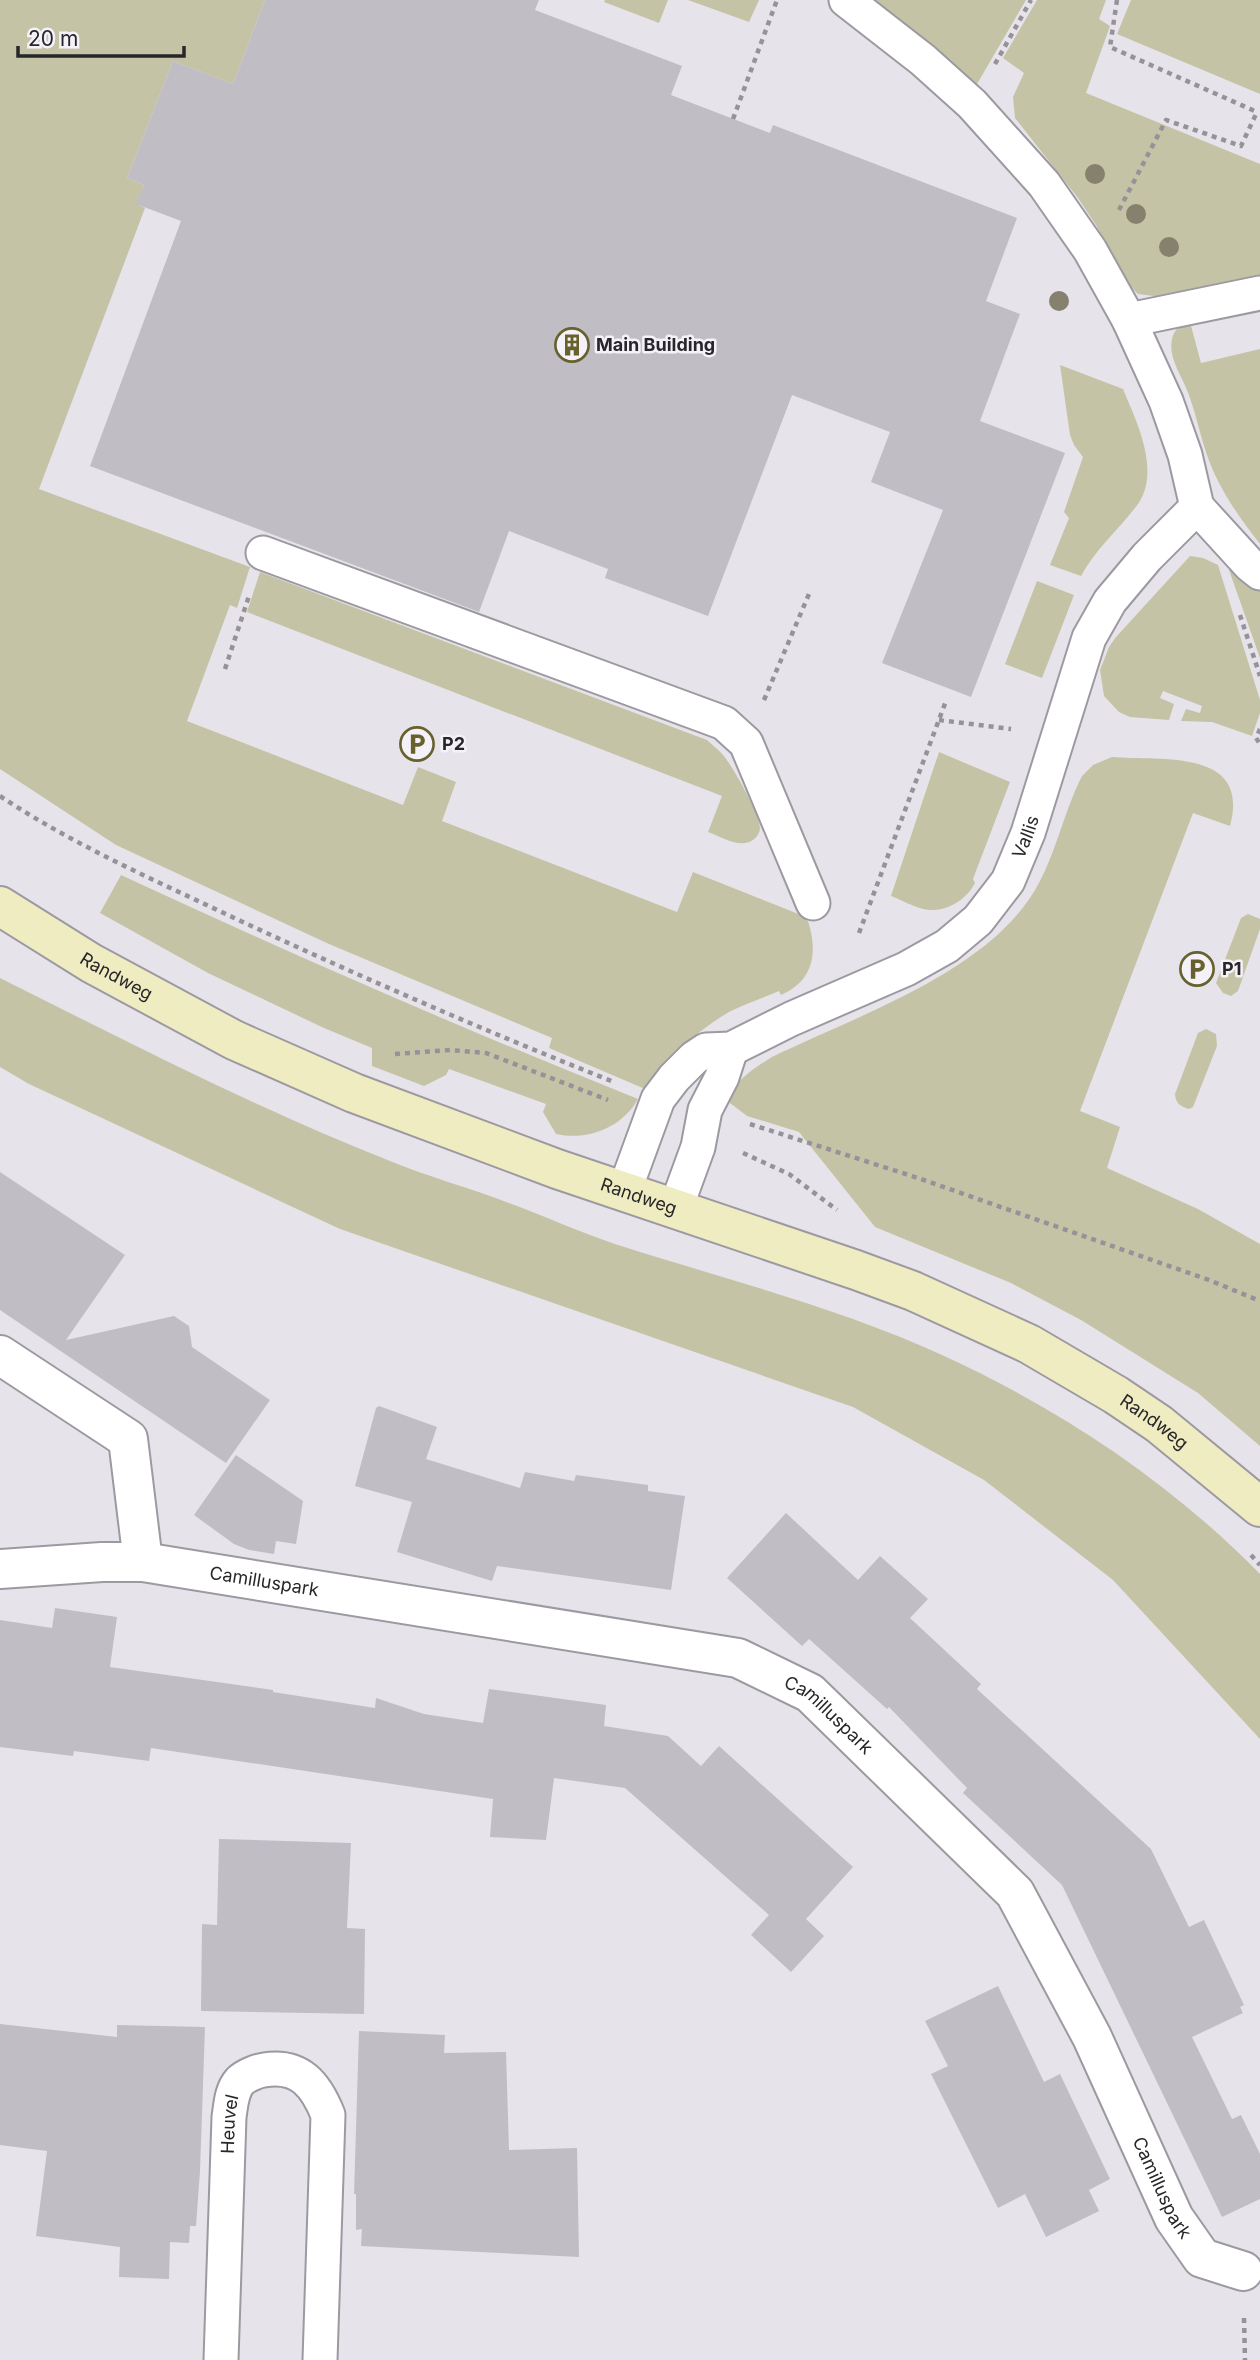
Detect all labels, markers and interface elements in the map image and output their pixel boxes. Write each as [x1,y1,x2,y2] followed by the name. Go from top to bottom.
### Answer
[18,14,184,58] scale bar
[28,26,78,51] text: 20 m
[553,326,591,364] building icon: Main Building
[596,334,715,355] place label: Main Building
[398,725,436,763] parking icon: P2
[442,733,465,754] place label: P2
[1008,813,1043,861] street label: Vallis
[76,948,156,1004] street label: Randweg
[1178,950,1216,988] parking icon: P1
[1222,958,1241,979] place label: P1
[598,1174,680,1219] street label: Randweg
[1116,1390,1192,1453] street label: Randweg
[208,1562,321,1600] street label: Camilluspark
[781,1671,877,1758] street label: Camilluspark
[217,2092,242,2154] street label: Heuvel
[1129,2134,1196,2243] street label: Camilluspark

